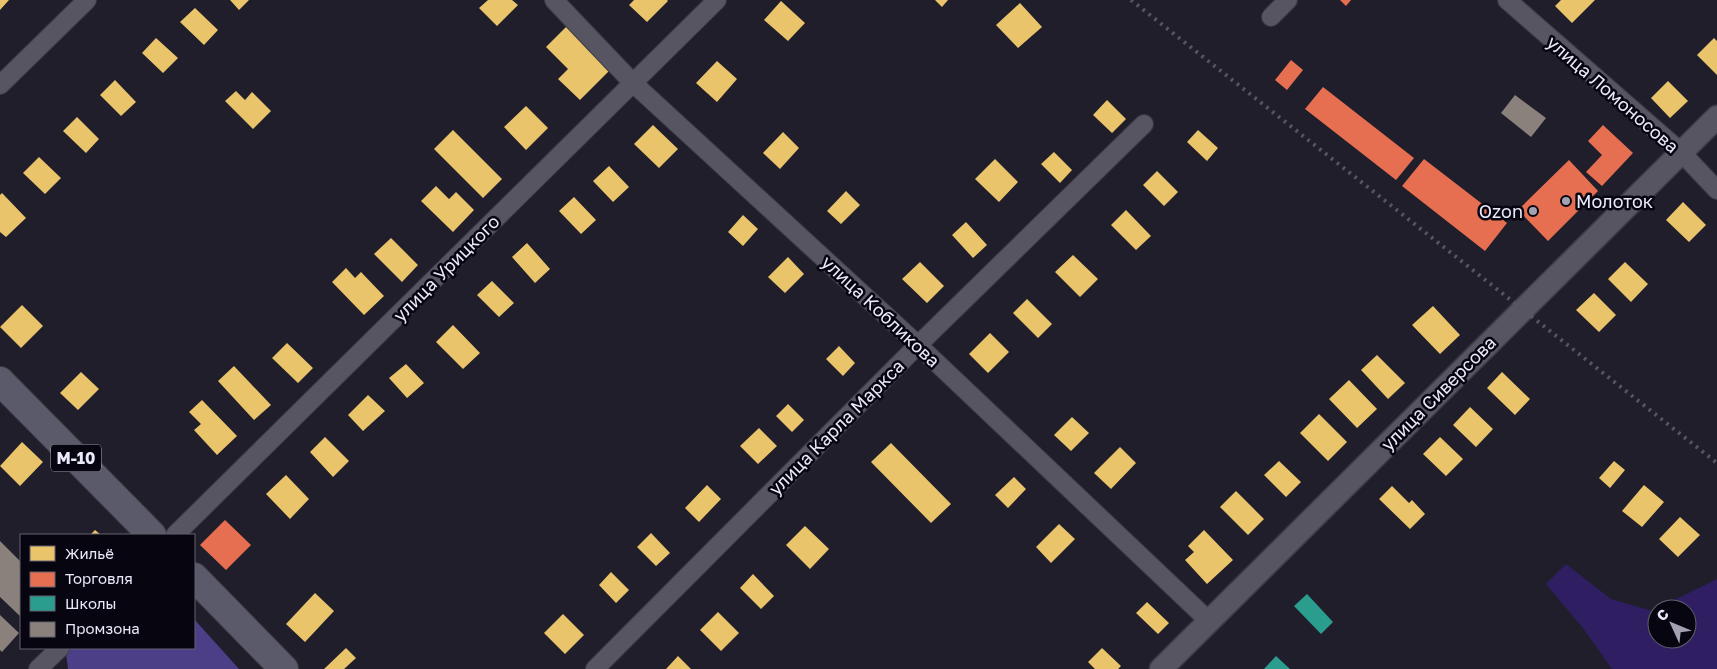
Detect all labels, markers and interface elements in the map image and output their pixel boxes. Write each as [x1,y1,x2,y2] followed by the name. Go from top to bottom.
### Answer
[1543,31,1683,157] street label: улица Ломоносова
[1576,190,1653,212] place label: Молоток
[1560,195,1572,207] marker: Молоток
[1479,200,1523,222] place label: Ozon
[1527,205,1539,217] marker: Ozon
[388,210,504,326] street label: улица Урицкого
[817,251,945,371] street label: улица Кобликова
[1376,331,1500,455] street label: улица Сиверсова
[764,355,908,499] street label: улица Карла Маркса
[51,444,101,472] road number: М-10
[20,534,195,649] legend
[65,544,114,562] text: Жильё
[65,569,133,587] text: Торговля
[65,594,116,612] text: Школы
[1647,599,1697,649] north arrow
[1653,605,1672,624] text: С
[65,619,140,637] text: Промзона

